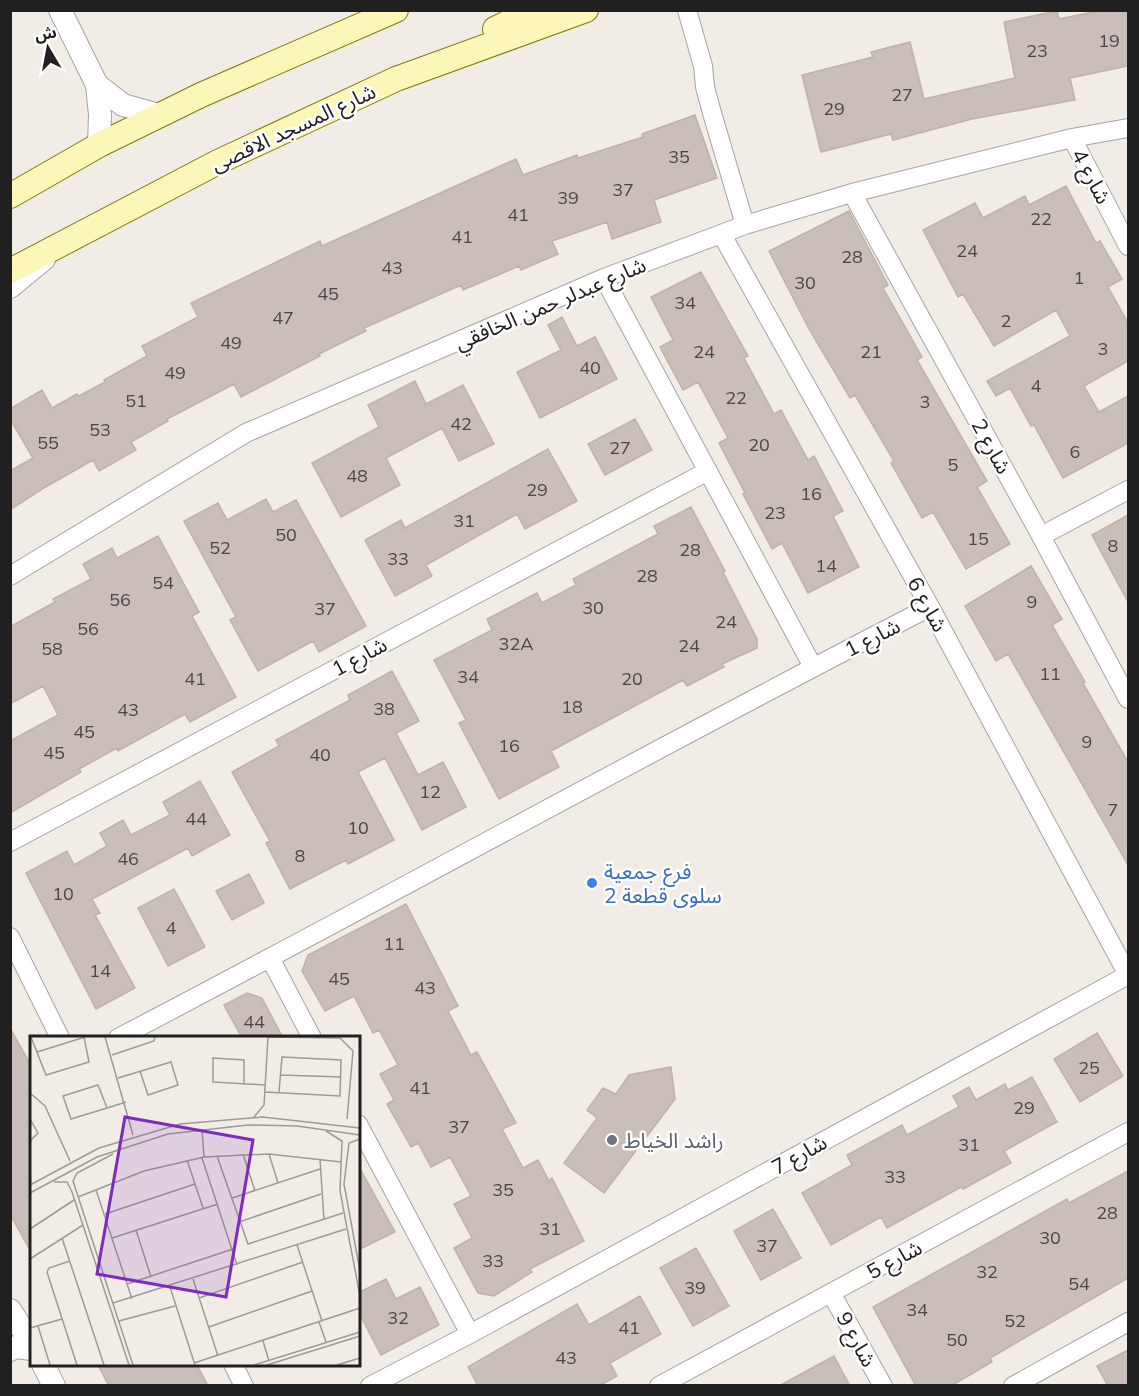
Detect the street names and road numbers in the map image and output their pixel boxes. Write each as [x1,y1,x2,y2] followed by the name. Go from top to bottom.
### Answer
[206,77,381,179] street label: شارع المسجد الاقصى
[1064,144,1117,210] street label: شارع 4
[451,251,651,359] street label: شارع عبدلر حمن الخافقي
[964,414,1018,480] street label: شارع 2
[900,572,954,638] street label: شارع 6
[840,612,906,665] street label: شارع 1
[327,631,393,684] street label: شارع 1
[767,1128,833,1182] street label: شارع 7
[862,1234,928,1287] street label: شارع 5
[829,1307,883,1373] street label: شارع 9

